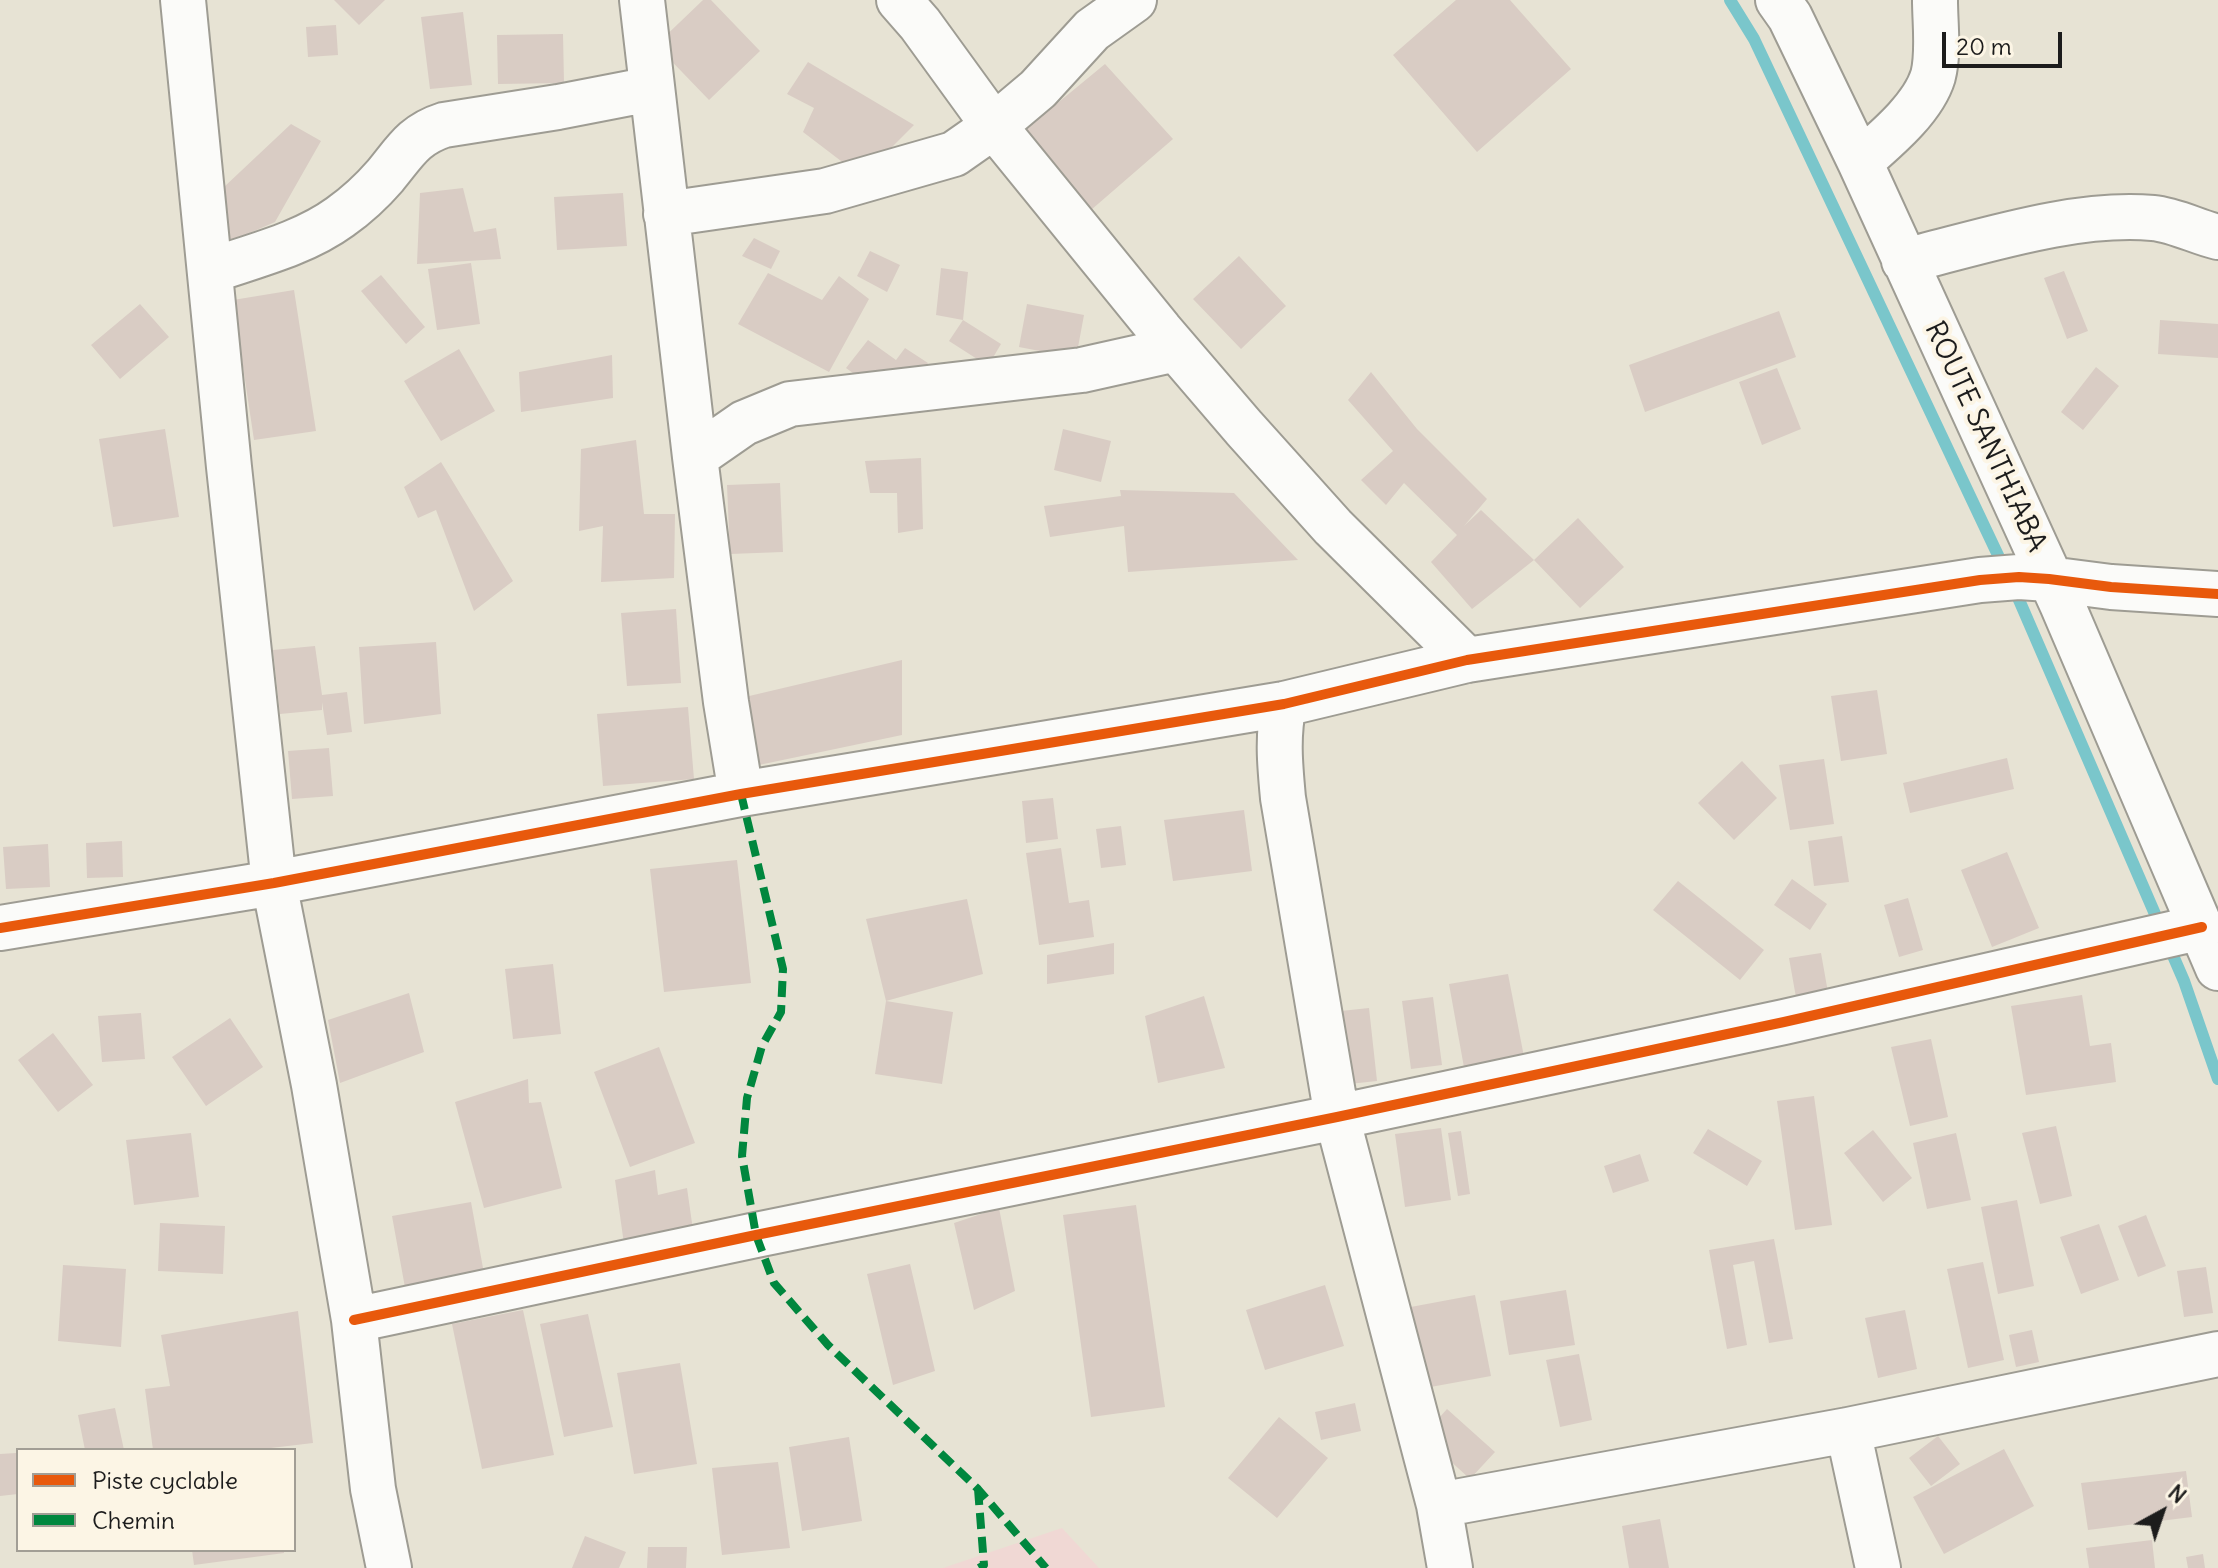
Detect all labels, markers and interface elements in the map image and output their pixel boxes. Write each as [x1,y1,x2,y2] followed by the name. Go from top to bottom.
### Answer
[1946,16,2066,66] scale bar
[1956,31,2012,61] text: 20 m
[1917,316,2053,558] street label: ROUTE SANTHIABA
[16,1448,296,1552] legend
[92,1465,238,1495] text: Piste cyclable
[2122,1472,2202,1552] north arrow
[2163,1478,2192,1509] text: N
[92,1505,175,1535] text: Chemin

